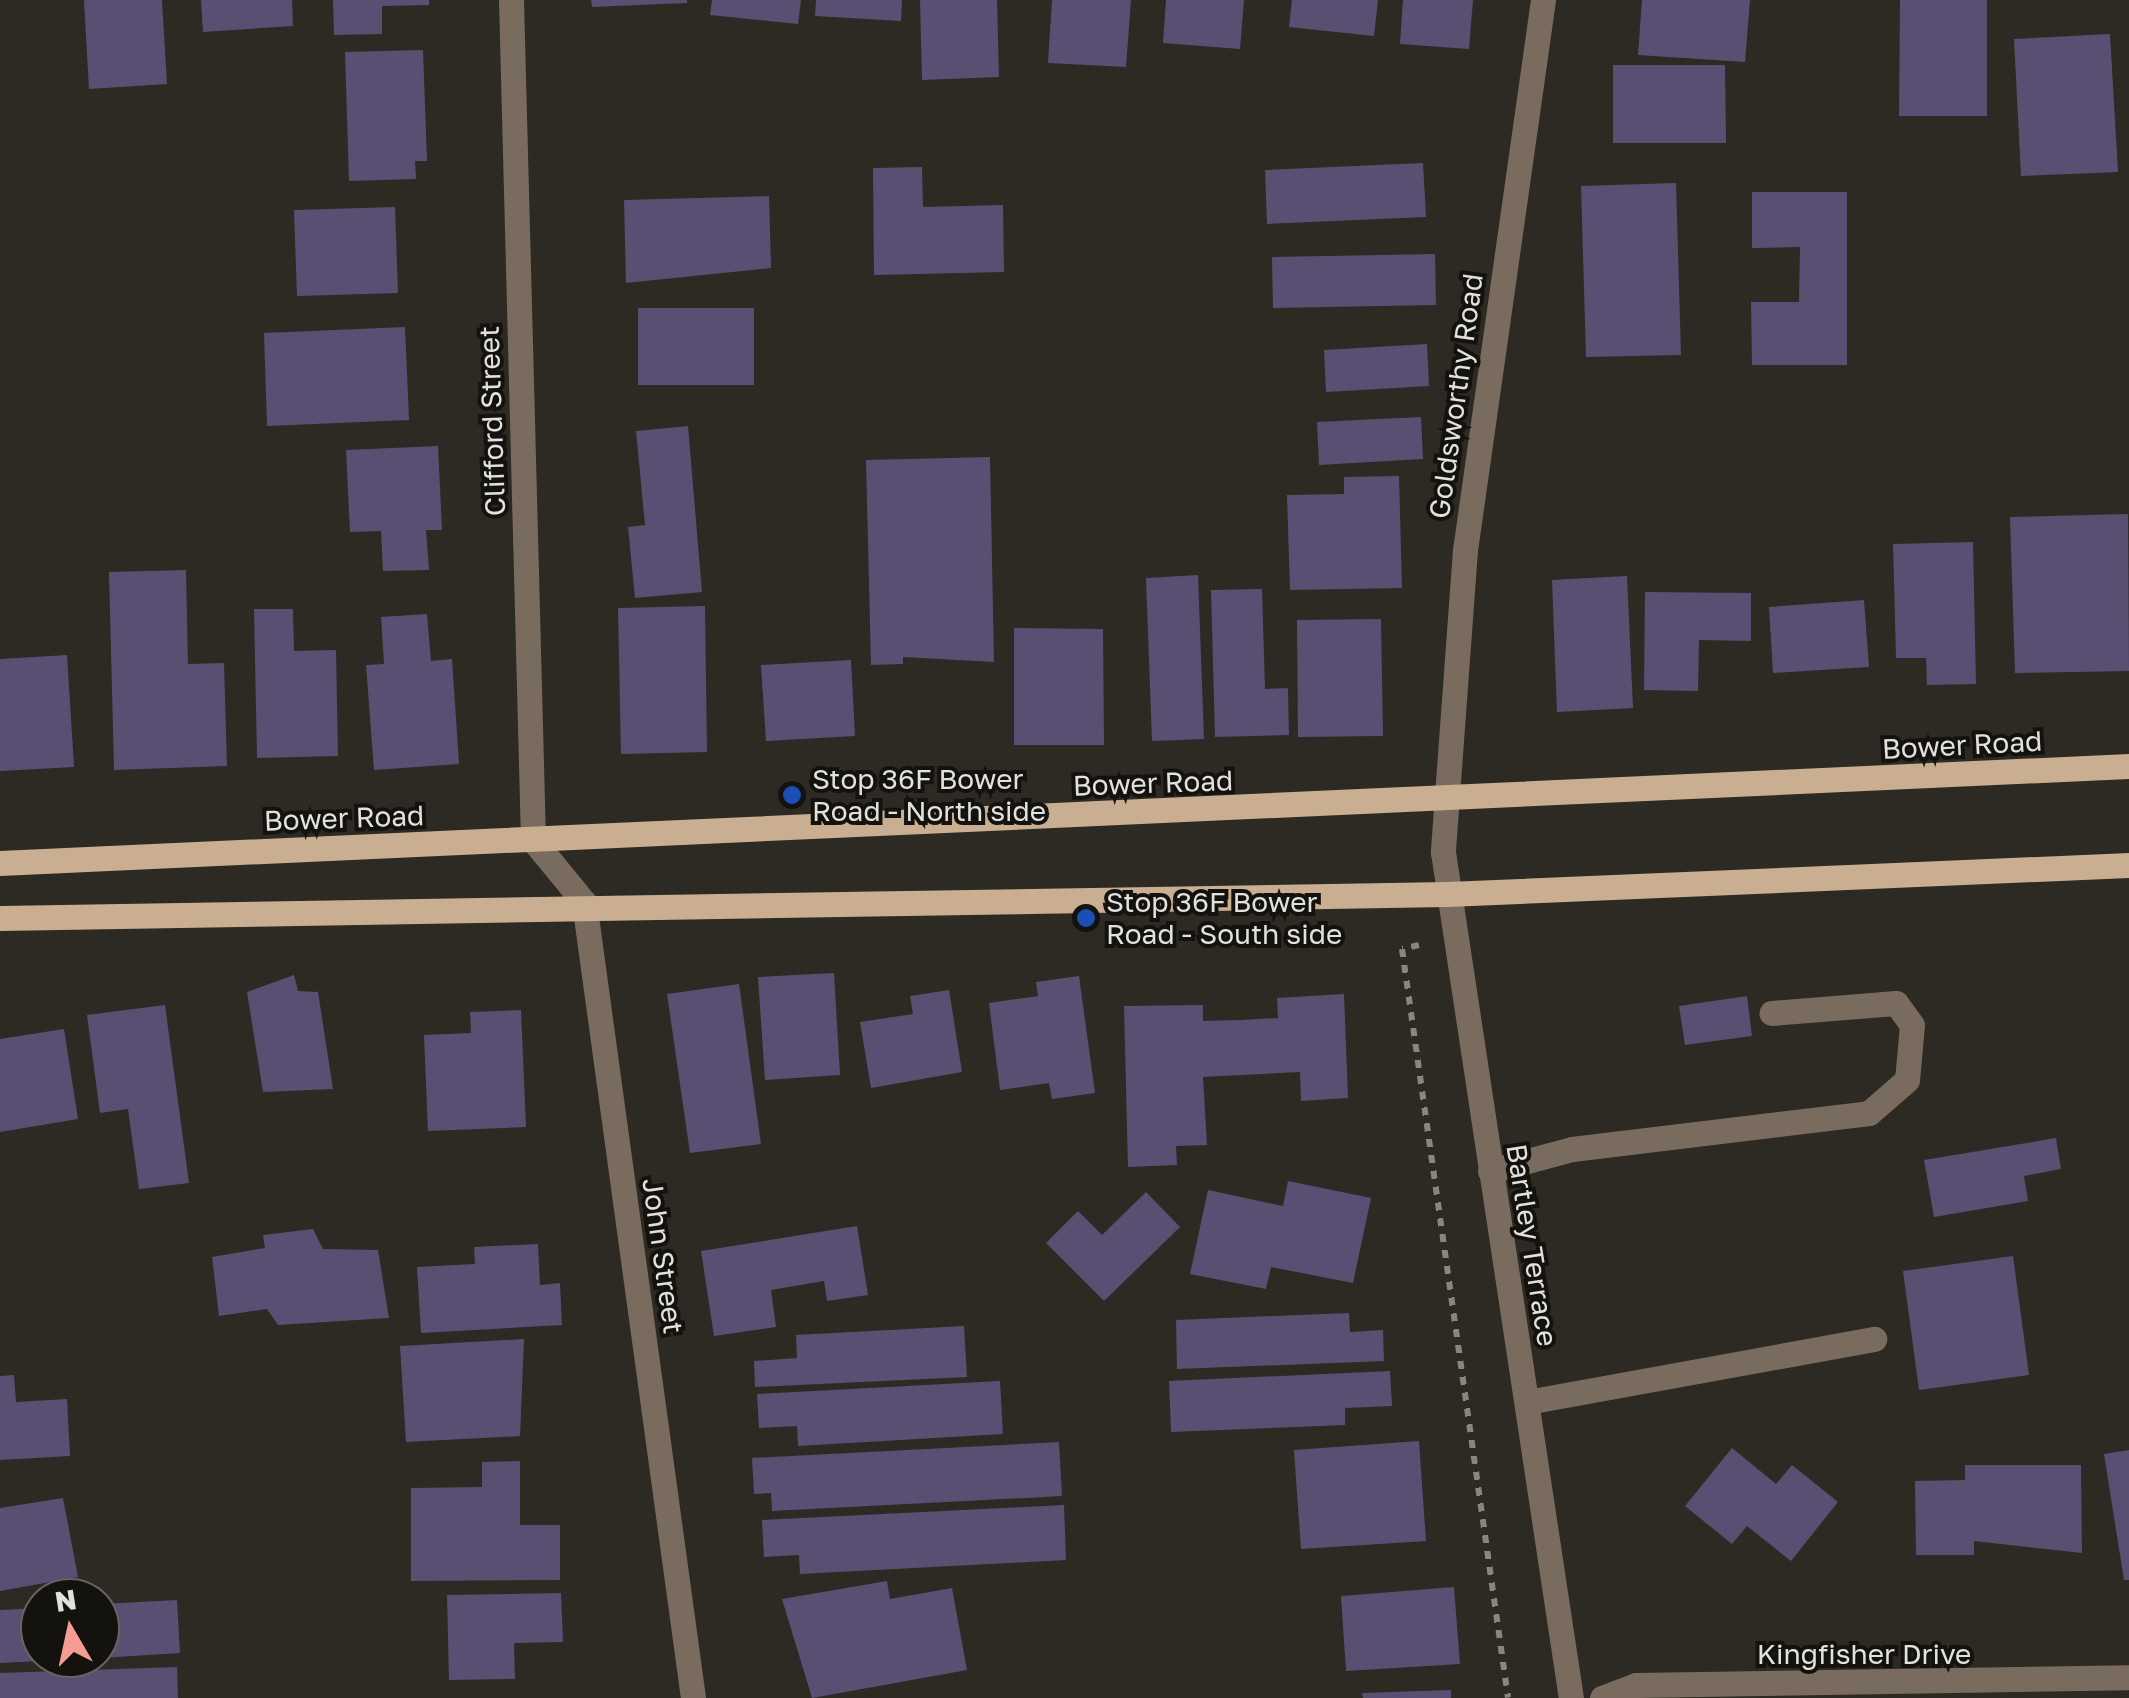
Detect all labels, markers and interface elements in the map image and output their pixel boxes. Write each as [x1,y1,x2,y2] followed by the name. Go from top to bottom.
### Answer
[1422,271,1490,521] street label: Goldsworthy Road
[472,325,512,517] street label: Clifford Street
[1881,724,2043,766] street label: Bower Road
[812,762,1046,828] place label: Stop 36F Bower Road - North side
[1072,763,1234,803] street label: Bower Road
[781,784,803,806] marker: Stop 36F Bower Road - North side
[263,798,425,838] street label: Bower Road
[1106,885,1342,951] place label: Stop 36F Bower Road - South side
[1075,907,1097,929] marker: Stop 36F Bower Road - South side
[1499,1141,1565,1349] street label: Bartley Terrace
[635,1176,691,1336] street label: John Street
[20,1578,120,1678] north arrow
[52,1582,79,1618] text: N
[1757,1637,1971,1671] street label: Kingfisher Drive

